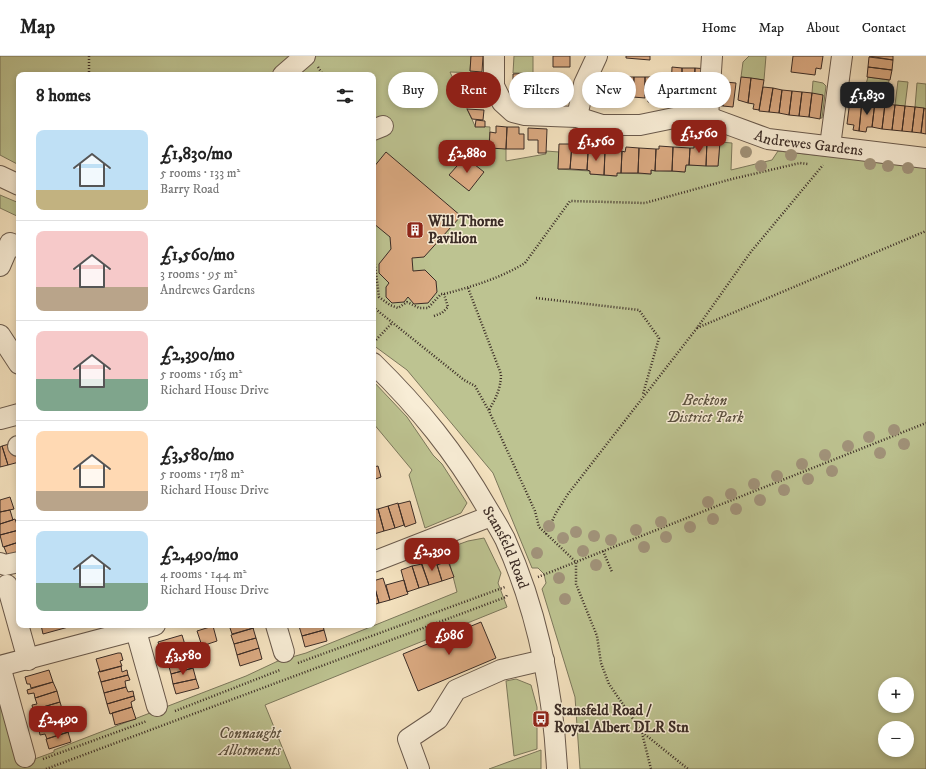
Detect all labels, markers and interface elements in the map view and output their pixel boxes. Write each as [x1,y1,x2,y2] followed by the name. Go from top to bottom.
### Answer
[20,16,55,39] text: Map
[702,19,736,37] text: Home
[758,19,784,37] text: Map
[806,19,840,37] text: About
[862,19,906,37] text: Contact
[388,72,438,108] chip: Buy
[446,72,501,108] chip: Rent
[509,72,574,108] chip: Filters
[582,72,636,108] chip: New
[644,72,731,108] chip: Apartment
[834,82,900,116] pin: £1,830
[36,85,91,107] text: 8 homes
[334,85,356,107] icon: filters
[849,87,885,103] text: £1,830
[666,120,732,154] pin: £1,560
[680,125,718,141] text: £1,560
[752,125,864,160] street label: Andrewes Gardens
[563,128,629,162] pin: £1,560
[577,133,615,149] text: £1,560
[434,140,500,174] pin: £2,880
[160,143,232,165] text: £1,830/mo
[447,145,487,161] text: £2,880
[68,146,116,194] icon: home
[160,165,240,181] text: 5 rooms · 133 m²
[160,181,219,197] text: Barry Road
[427,212,505,248] place label: Will Thorne Pavilion
[405,220,425,240] building icon: Will Thorne Pavilion
[160,244,234,266] text: £1,560/mo
[68,247,116,295] icon: home
[160,266,237,282] text: 3 rooms · 95 m²
[160,282,255,298] text: Andrewes Gardens
[160,344,234,366] text: £2,390/mo
[68,347,116,395] icon: home
[160,366,242,382] text: 5 rooms · 163 m²
[160,382,269,398] text: Richard House Drive
[666,391,744,427] park label: Beckton District Park
[160,444,234,466] text: £3,580/mo
[68,447,116,495] icon: home
[160,466,244,482] text: 5 rooms · 178 m²
[160,482,269,498] text: Richard House Drive
[478,502,533,592] street label: Stansfeld Road
[399,538,465,572] pin: £2,390
[413,543,451,559] text: £2,390
[160,544,238,566] text: £2,490/mo
[68,547,116,595] icon: home
[160,566,247,582] text: 4 rooms · 144 m²
[160,582,269,598] text: Richard House Drive
[425,622,473,656] pin: £986
[435,627,463,643] text: £986
[150,642,216,676] pin: £3,580
[164,647,202,663] text: £3,580
[878,677,914,757] map controls
[878,677,914,713] button: +
[554,701,689,737] place label: Stansfeld Road / Royal Albert DLR Stn
[25,706,91,740] pin: £2,490
[531,709,551,729] bus stop icon: Stansfeld Road / Royal Albert DLR Stn
[38,711,78,727] text: £2,490
[878,721,914,757] button: −
[217,724,282,760] park label: Connaught Allotments

